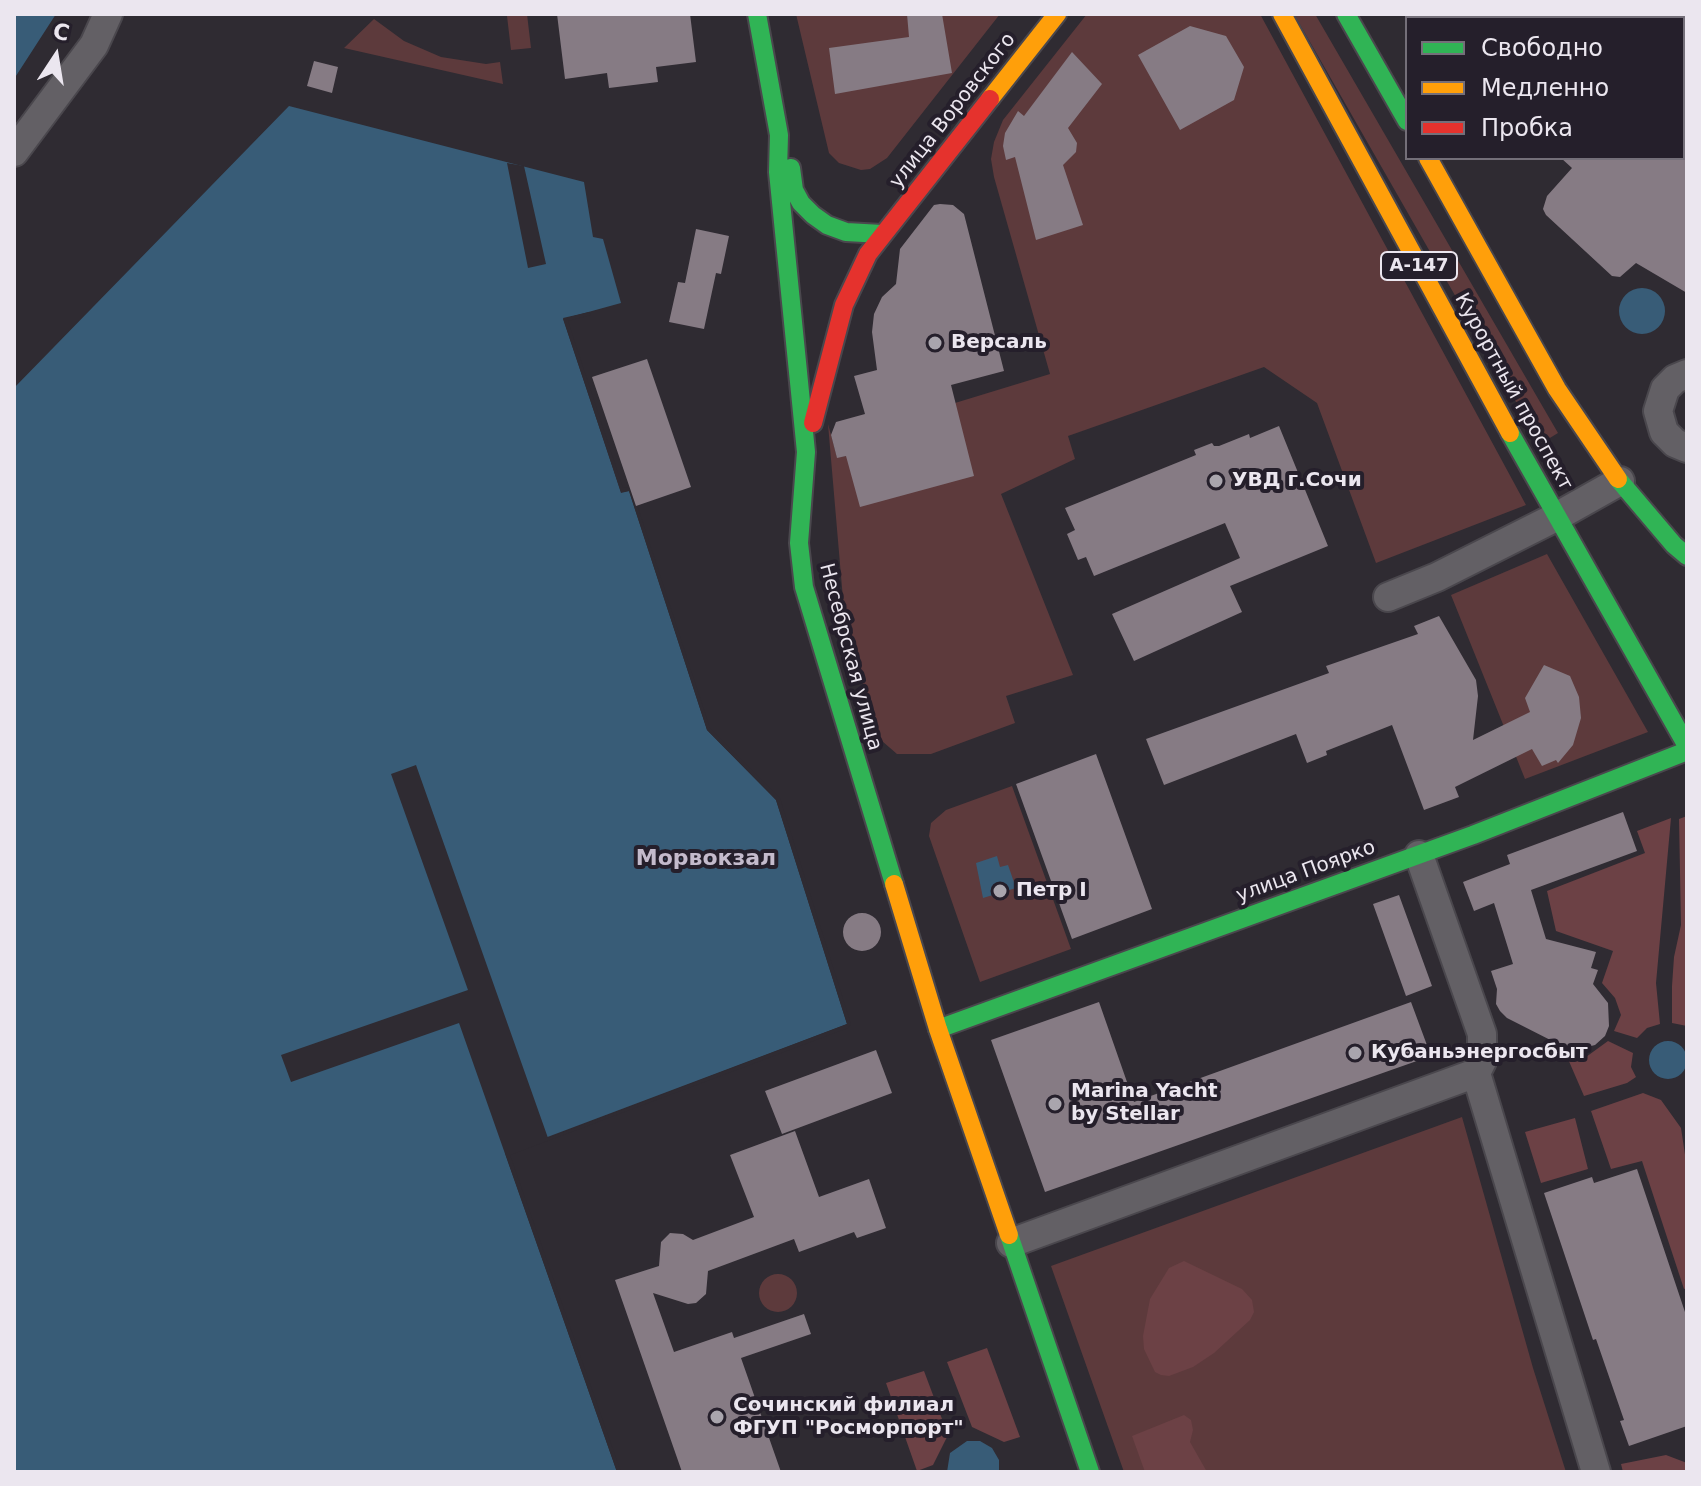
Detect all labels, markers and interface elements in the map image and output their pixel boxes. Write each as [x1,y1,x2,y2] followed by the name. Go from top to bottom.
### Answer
[16,16,96,96] north arrow
[1405,16,1685,160] legend
[51,18,72,46] text: С
[885,29,1021,193] street label: улица Воровского
[1481,34,1603,62] text: Свободно
[1481,74,1609,102] text: Медленно
[1481,114,1573,142] text: Пробка
[1381,252,1457,280] road number: А-147
[1449,289,1577,495] street label: Курортный проспект
[951,331,1047,355] place label: Версаль
[926,334,944,352] marker: Версаль
[1232,469,1362,493] place label: УВД г.Сочи
[1207,472,1225,490] marker: УВД г.Сочи
[813,561,887,753] street label: Несебрская улица
[1233,836,1379,908] street label: улица Поярко
[636,846,776,872] district label: Морвокзал
[1016,879,1087,903] place label: Петр I
[991,882,1009,900] marker: Петр I
[1371,1041,1588,1065] place label: Кубаньэнергосбыт
[1346,1044,1364,1062] marker: Кубаньэнергосбыт
[1071,1080,1218,1127] place label: Marina Yacht by Stellar
[1046,1095,1064,1113] marker: Marina Yacht by Stellar
[733,1394,964,1441] place label: Сочинский филиал ФГУП "Росморпорт"
[708,1408,726,1426] marker: Сочинский филиал ФГУП "Росморпорт"

